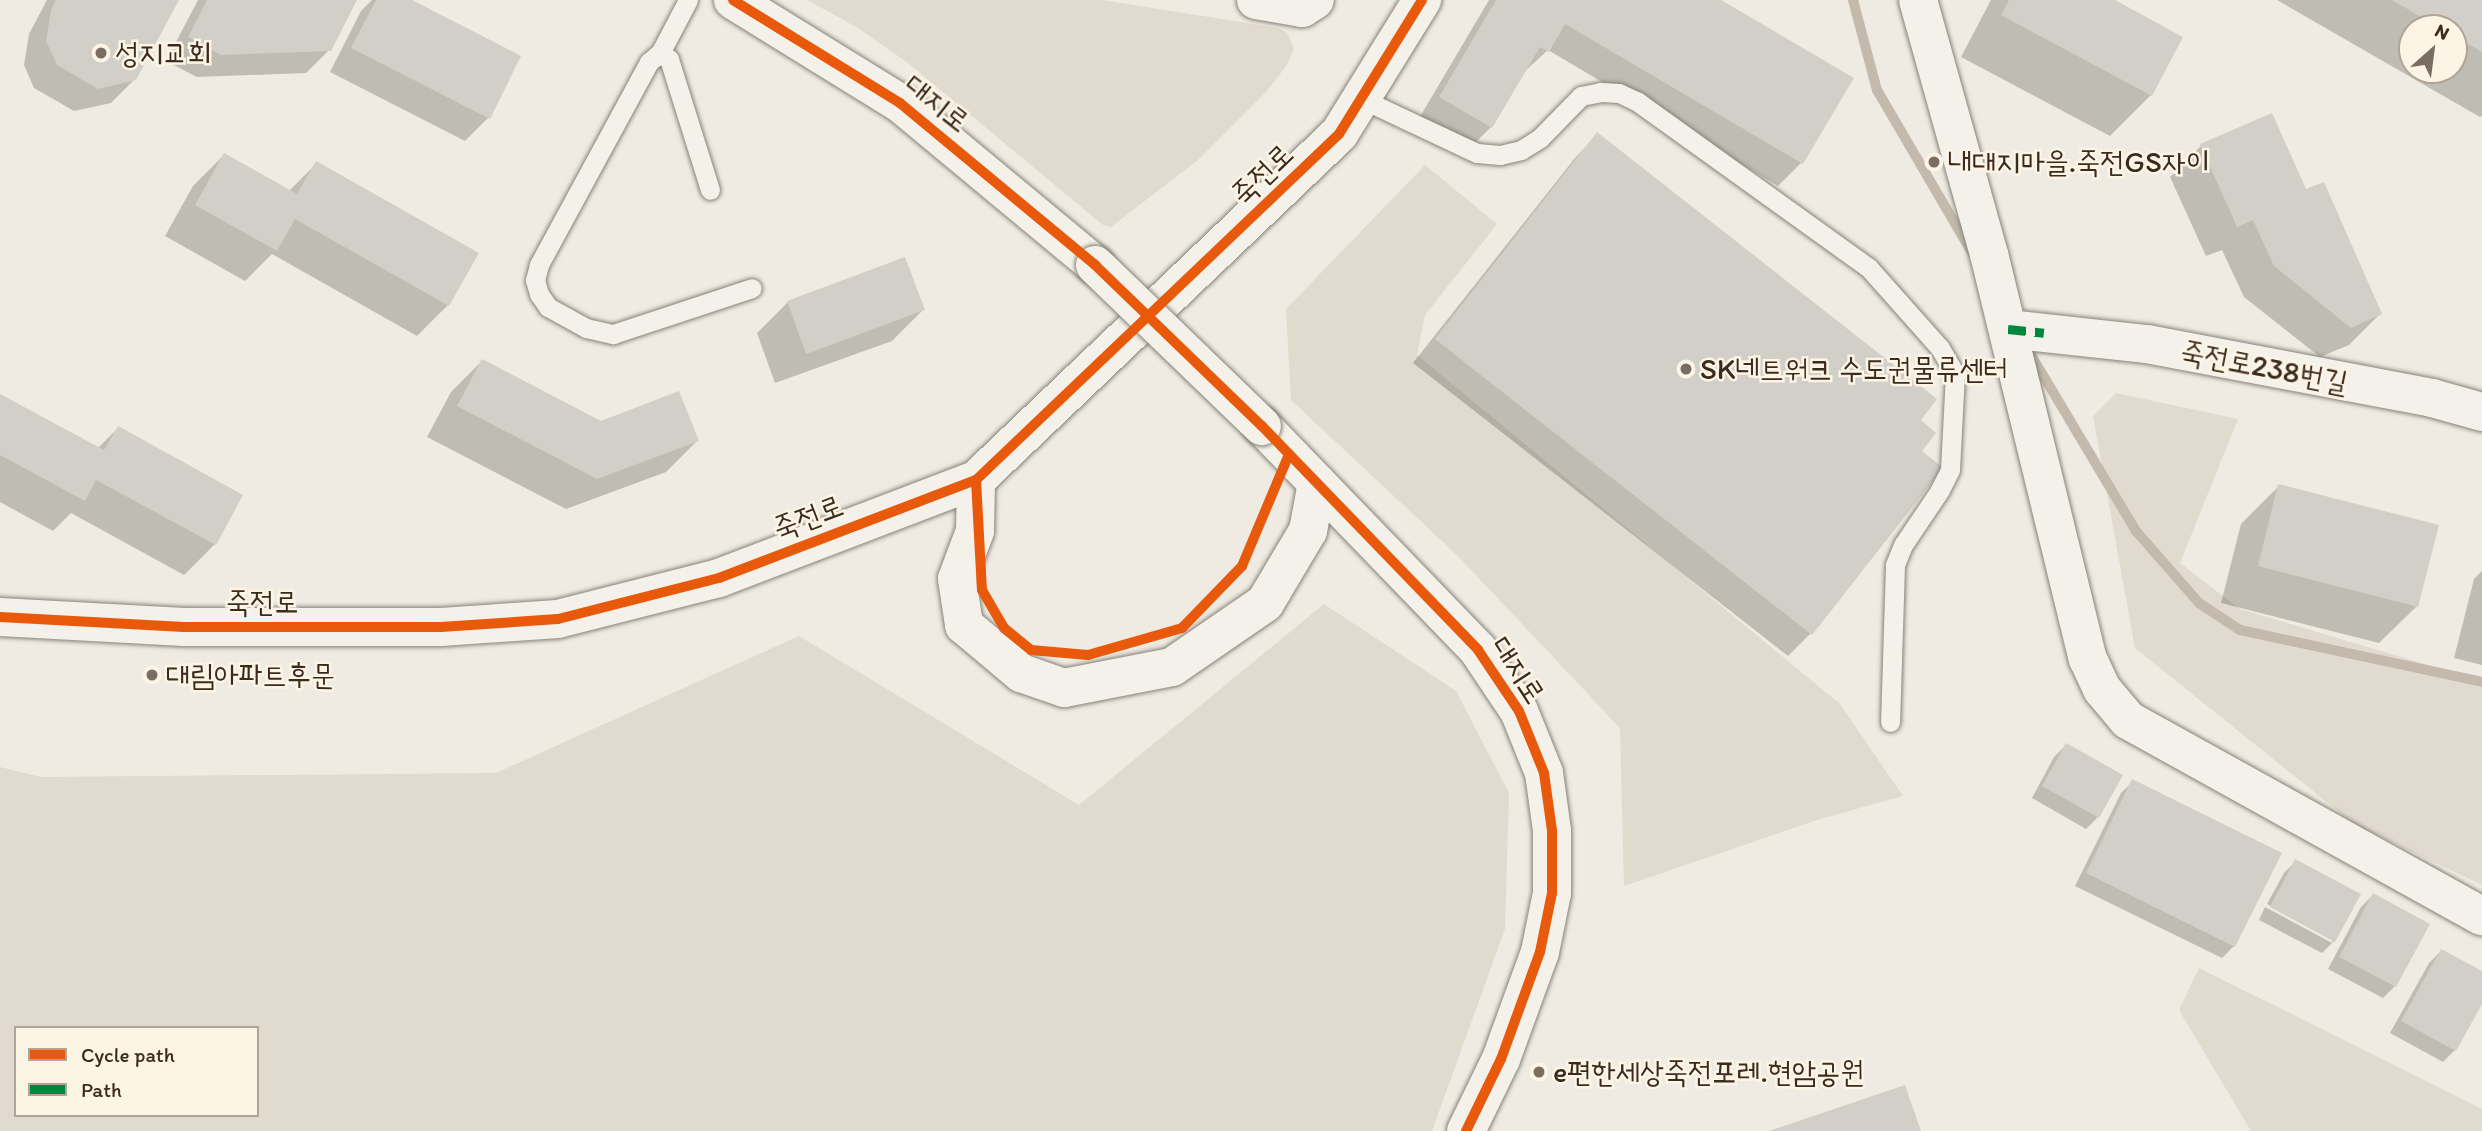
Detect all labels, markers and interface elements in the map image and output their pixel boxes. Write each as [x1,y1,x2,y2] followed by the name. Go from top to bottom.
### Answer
[2398,14,2468,84] north arrow
[2431,19,2453,45] text: N
[115,35,212,71] place label: 성지교회
[93,45,109,61] marker: 성지교회
[897,67,977,139] street label: 대지로
[1223,136,1301,212] street label: 죽전로
[1948,144,2210,180] place label: 내대지마을.죽전GS자이
[1926,154,1942,170] marker: 내대지마을.죽전GS자이
[2177,333,2351,401] street label: 죽전로238번길
[1700,351,2008,387] place label: SK네트워크 수도권물류센터
[1678,361,1694,377] marker: SK네트워크 수도권물류센터
[768,487,848,547] street label: 죽전로
[226,584,298,620] street label: 죽전로
[1483,630,1553,710] street label: 대지로
[166,657,335,693] place label: 대림아파트후문
[144,667,160,683] marker: 대림아파트후문
[14,1026,259,1117] legend
[81,1042,175,1067] text: Cycle path
[1553,1054,1864,1090] place label: e편한세상죽전포레.현암공원
[1531,1064,1547,1080] marker: e편한세상죽전포레.현암공원
[81,1077,122,1102] text: Path

